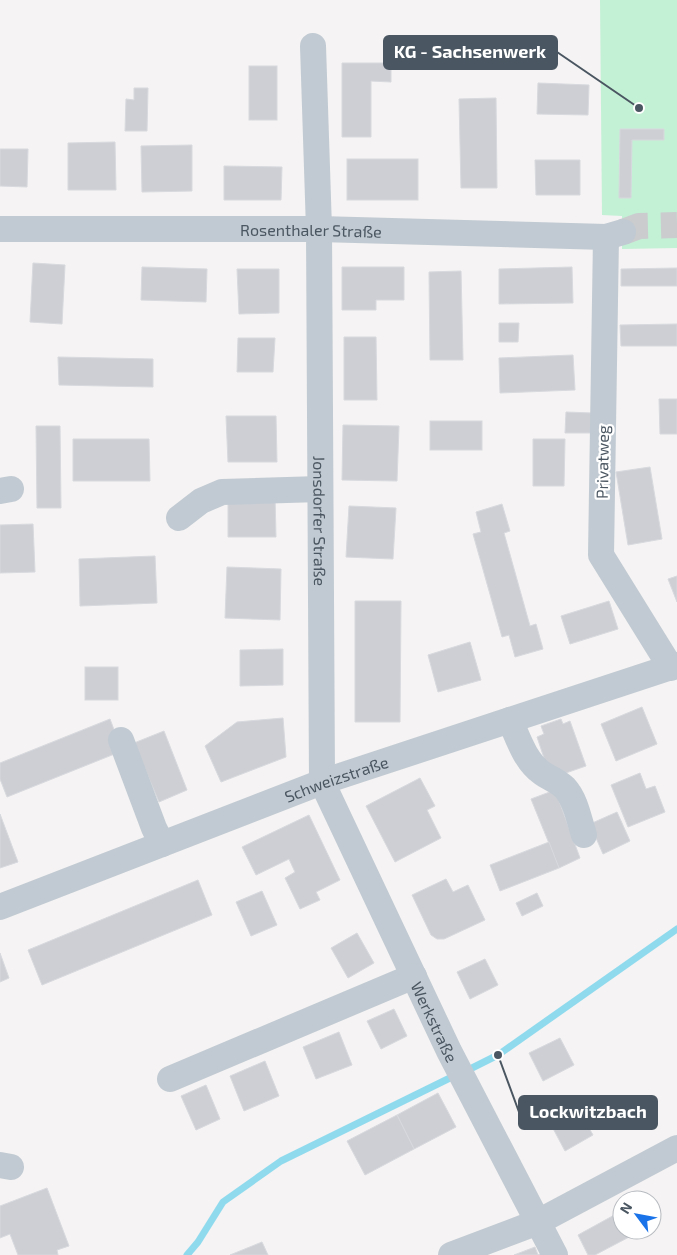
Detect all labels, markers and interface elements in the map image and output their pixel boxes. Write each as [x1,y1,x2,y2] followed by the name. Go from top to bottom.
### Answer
[384,36,557,69] callout: KG - Sachsenwerk
[394,40,546,62] text: KG - Sachsenwerk
[240,220,382,240] street label: Rosenthaler Straße
[592,425,612,499] street label: Privatweg
[311,456,330,586] street label: Jonsdorfer Straße
[281,751,391,805] street label: Schweizstraße
[408,978,462,1065] street label: Werkstraße
[519,1096,657,1129] callout: Lockwitzbach
[529,1100,647,1122] text: Lockwitzbach
[612,1190,662,1240] north arrow
[616,1199,635,1217] text: N

